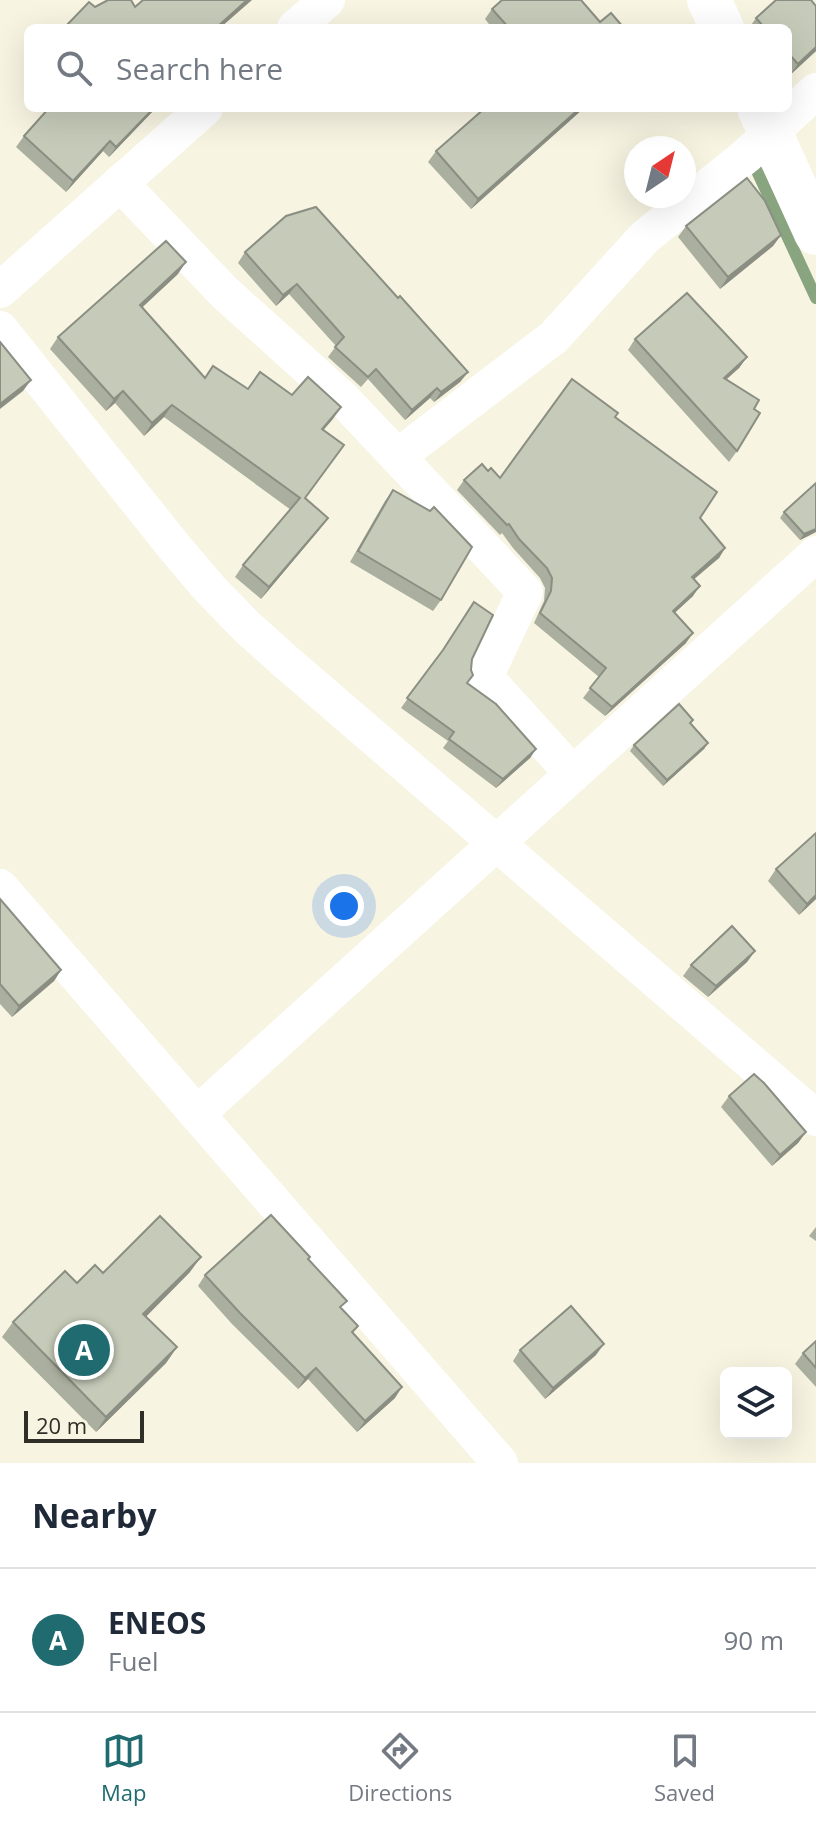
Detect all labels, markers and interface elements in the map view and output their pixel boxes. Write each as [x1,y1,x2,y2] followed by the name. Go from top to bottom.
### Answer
[24,24,792,112] search box
[52,46,96,90] icon: search
[116,48,283,89] text: Search here
[624,136,696,208] north arrow
[324,886,364,926] your location
[58,1320,110,1380] pin: A
[720,1367,792,1439] map controls
[720,1367,792,1439] button: layers
[24,1407,144,1443] scale bar
[36,1410,87,1440] text: 20 m
[32,1492,157,1538] text: Nearby
[108,1602,206,1643] text: ENEOS
[49,1622,67,1658] text: A
[723,1622,784,1658] text: 90 m
[108,1643,159,1679] text: Fuel
[101,1729,146,1807] tab: Map
[348,1729,452,1807] tab: Directions
[654,1729,715,1807] tab: Saved

